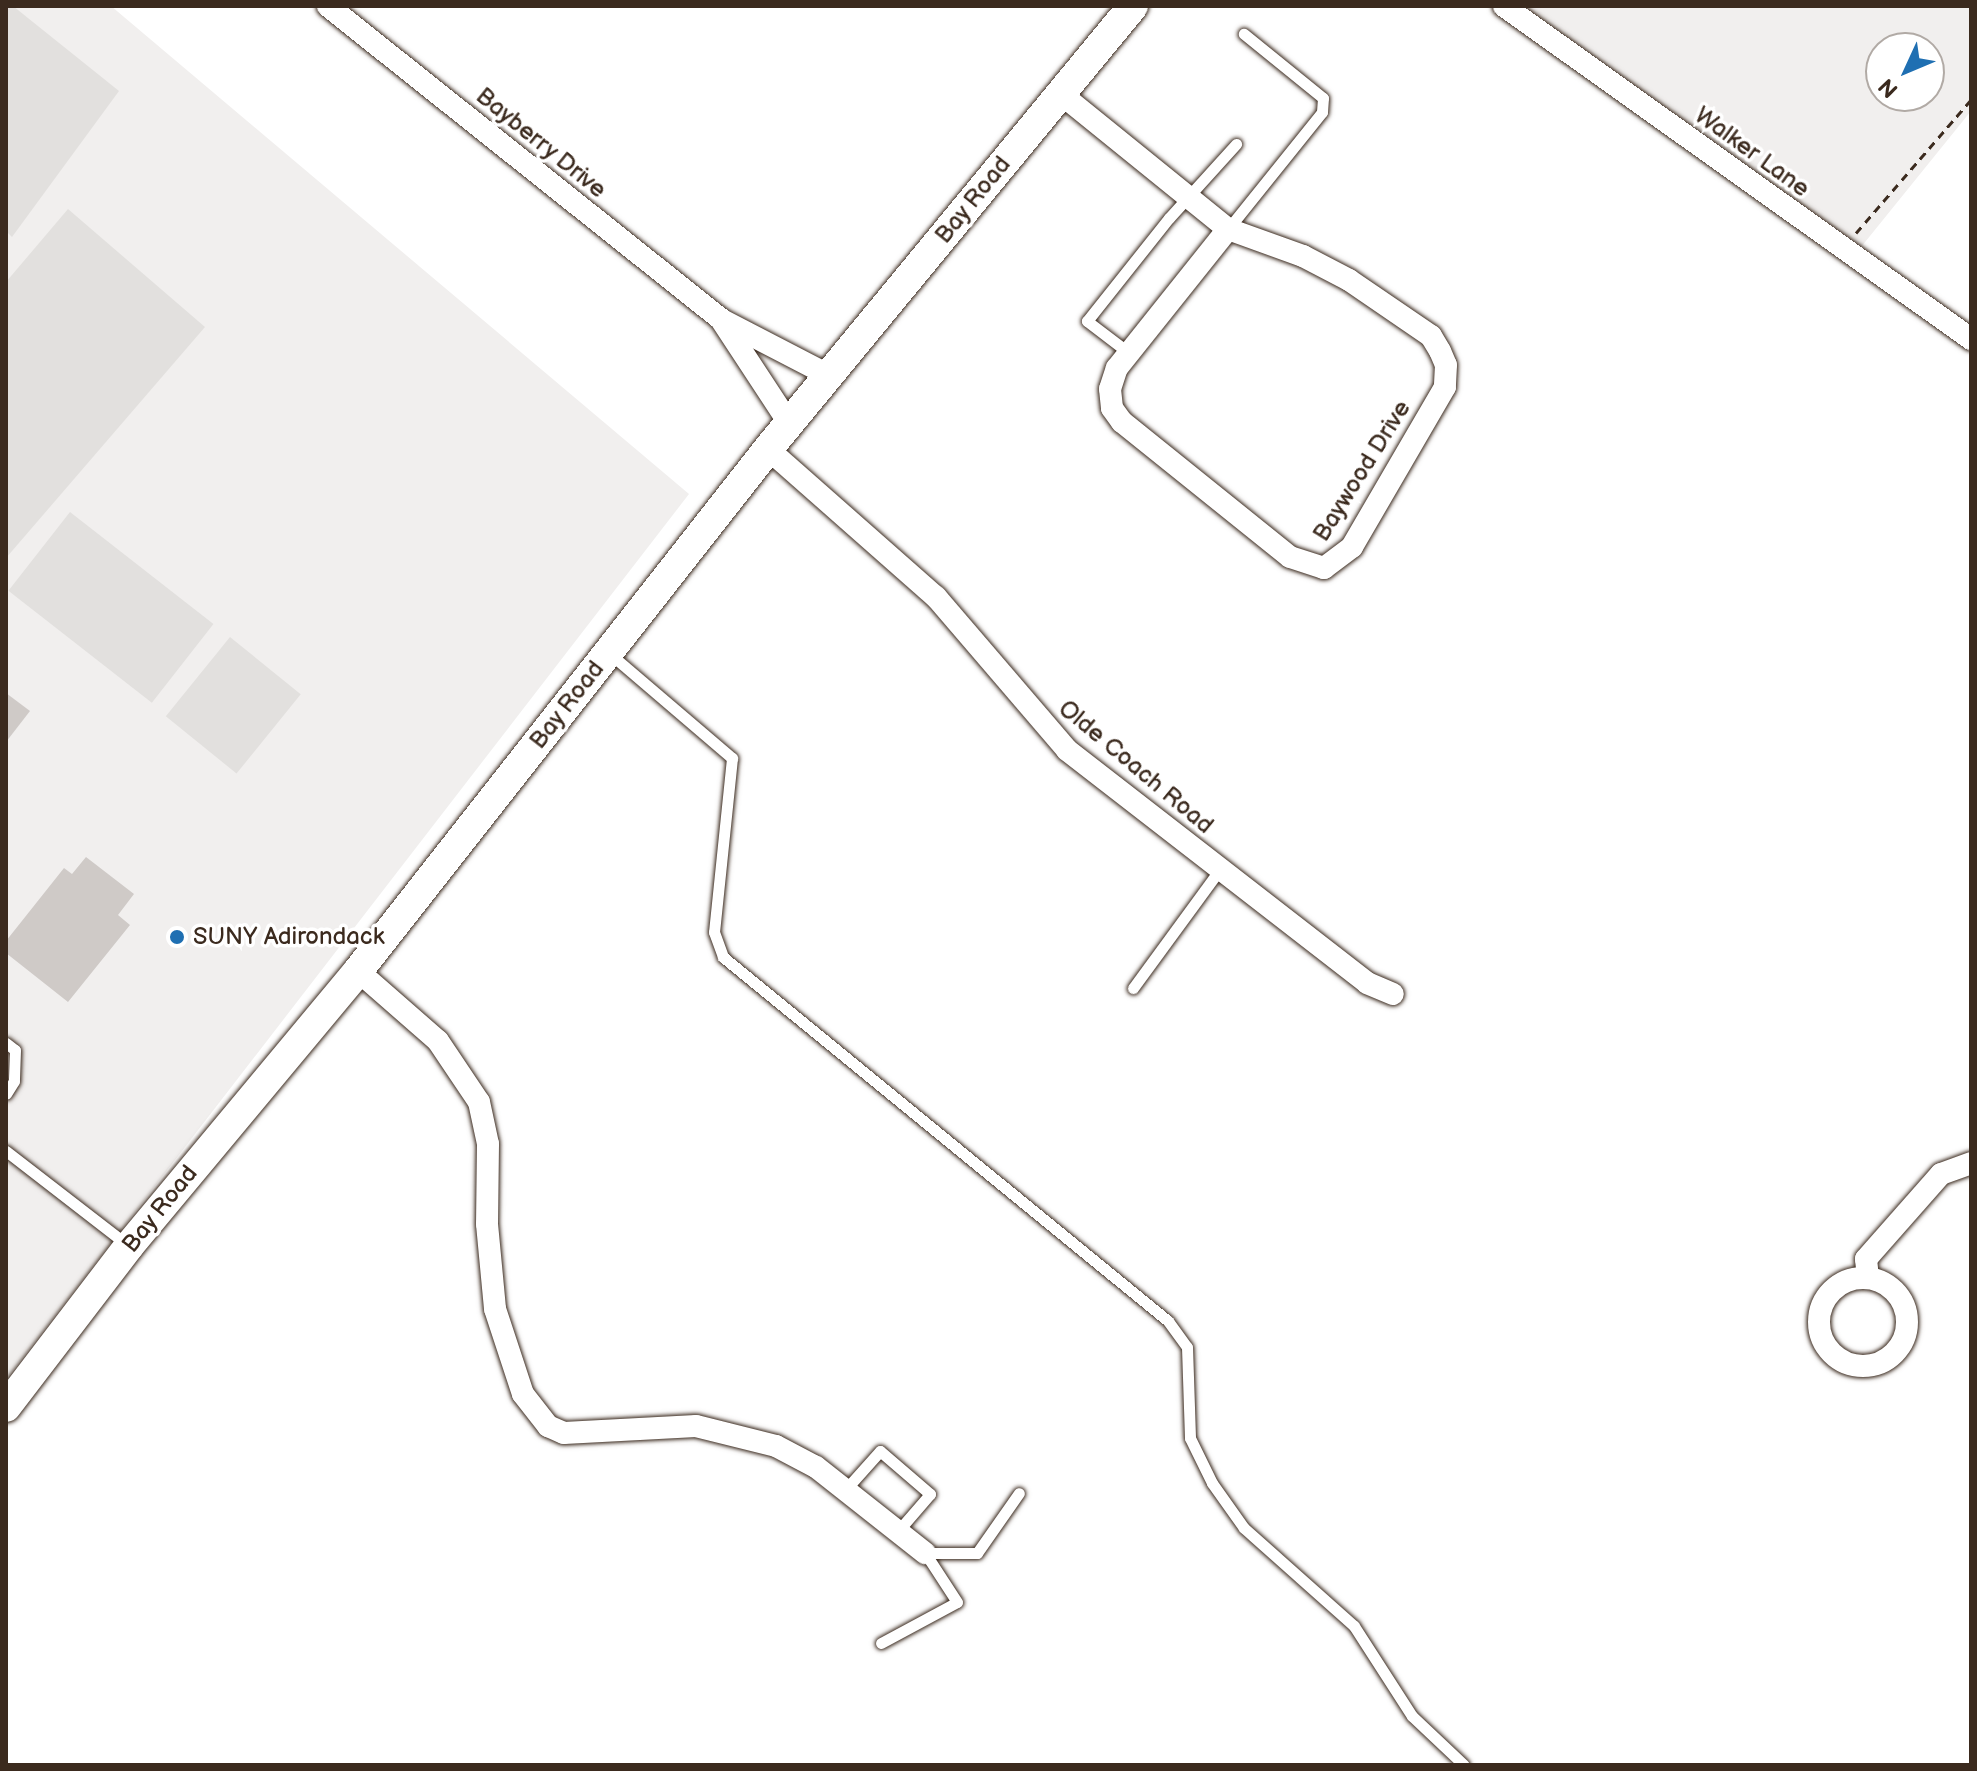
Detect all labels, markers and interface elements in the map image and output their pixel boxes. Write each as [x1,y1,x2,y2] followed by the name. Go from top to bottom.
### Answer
[1865,32,1945,112] north arrow
[1873,72,1904,103] text: N
[469,81,613,205] street label: Bayberry Drive
[1689,101,1815,203] street label: Walker Lane
[929,150,1017,250] street label: Bay Road
[1307,395,1417,547] street label: Baywood Drive
[523,655,611,755] street label: Bay Road
[1053,694,1219,840] street label: Olde Coach Road
[193,923,384,951] place label: SUNY Adirondack
[168,928,186,946] marker: SUNY Adirondack
[116,1159,204,1259] street label: Bay Road

